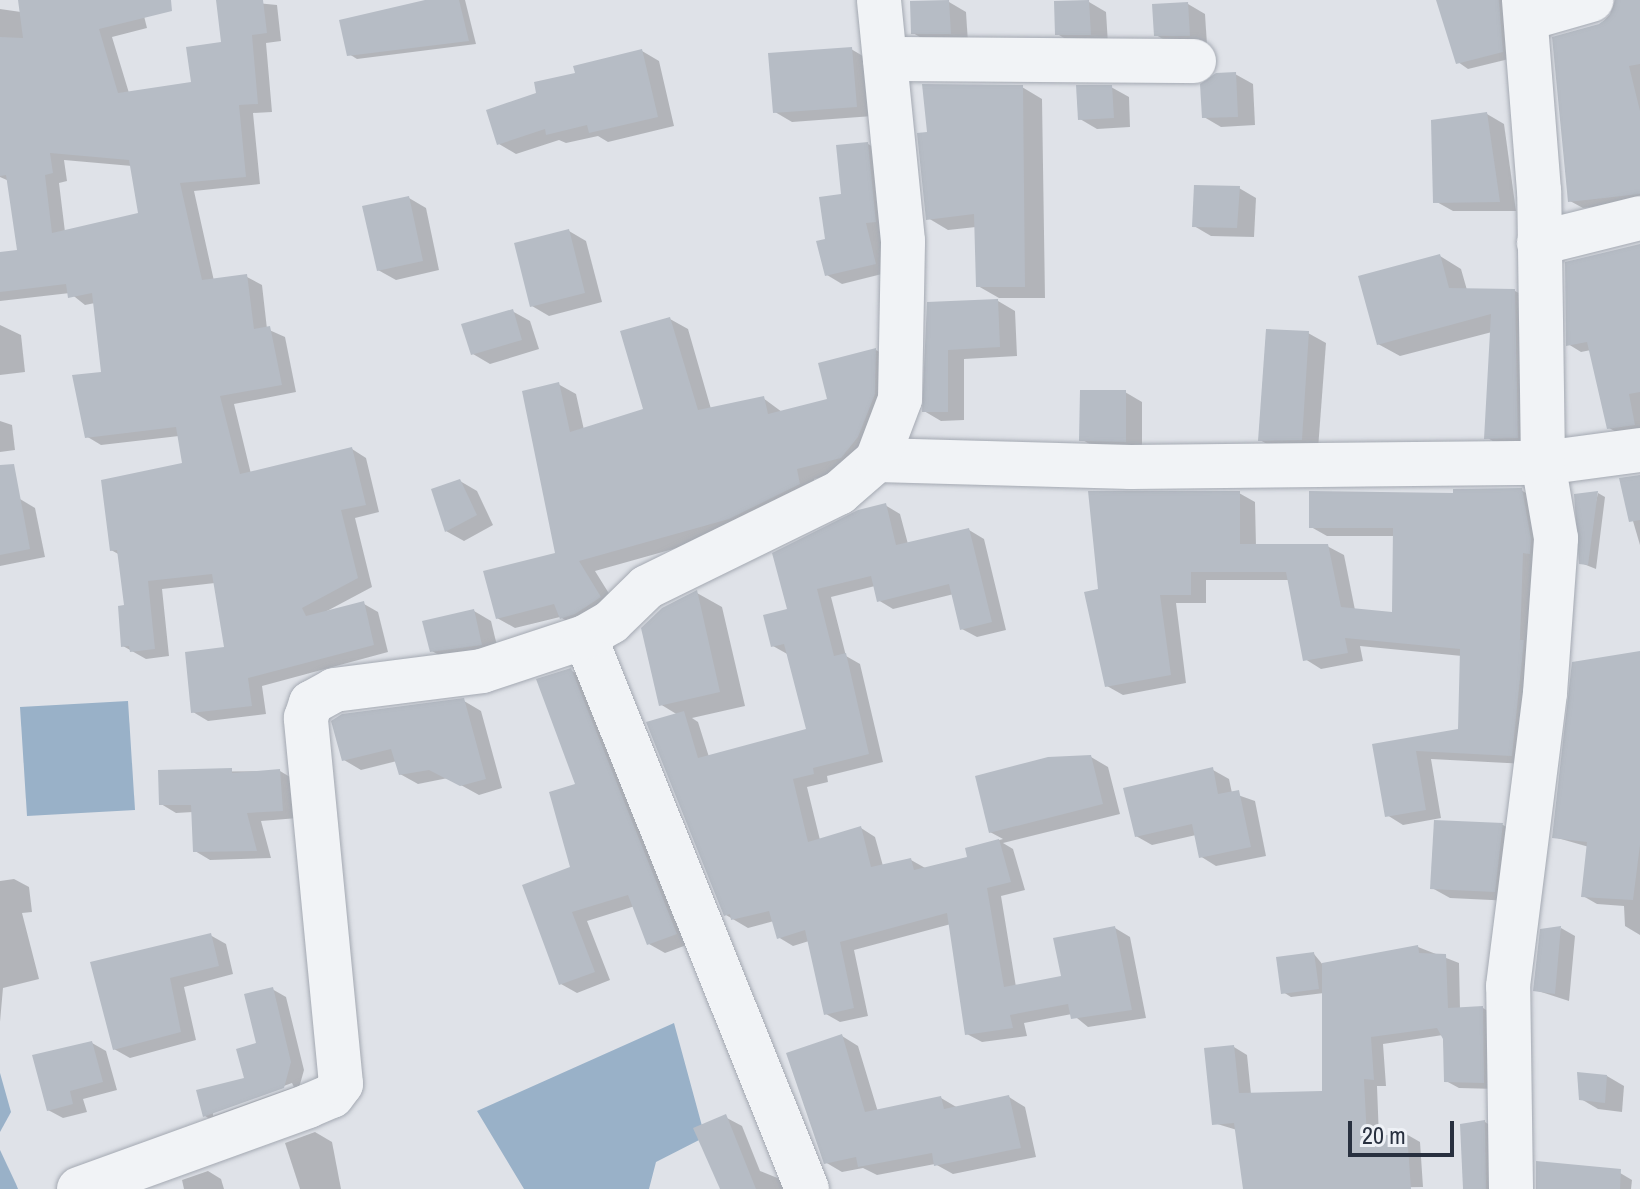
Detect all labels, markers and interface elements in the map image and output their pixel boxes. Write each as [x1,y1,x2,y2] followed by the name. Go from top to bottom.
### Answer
[1352,1105,1458,1155] scale bar
[1362,1119,1406,1151] text: 20 m

